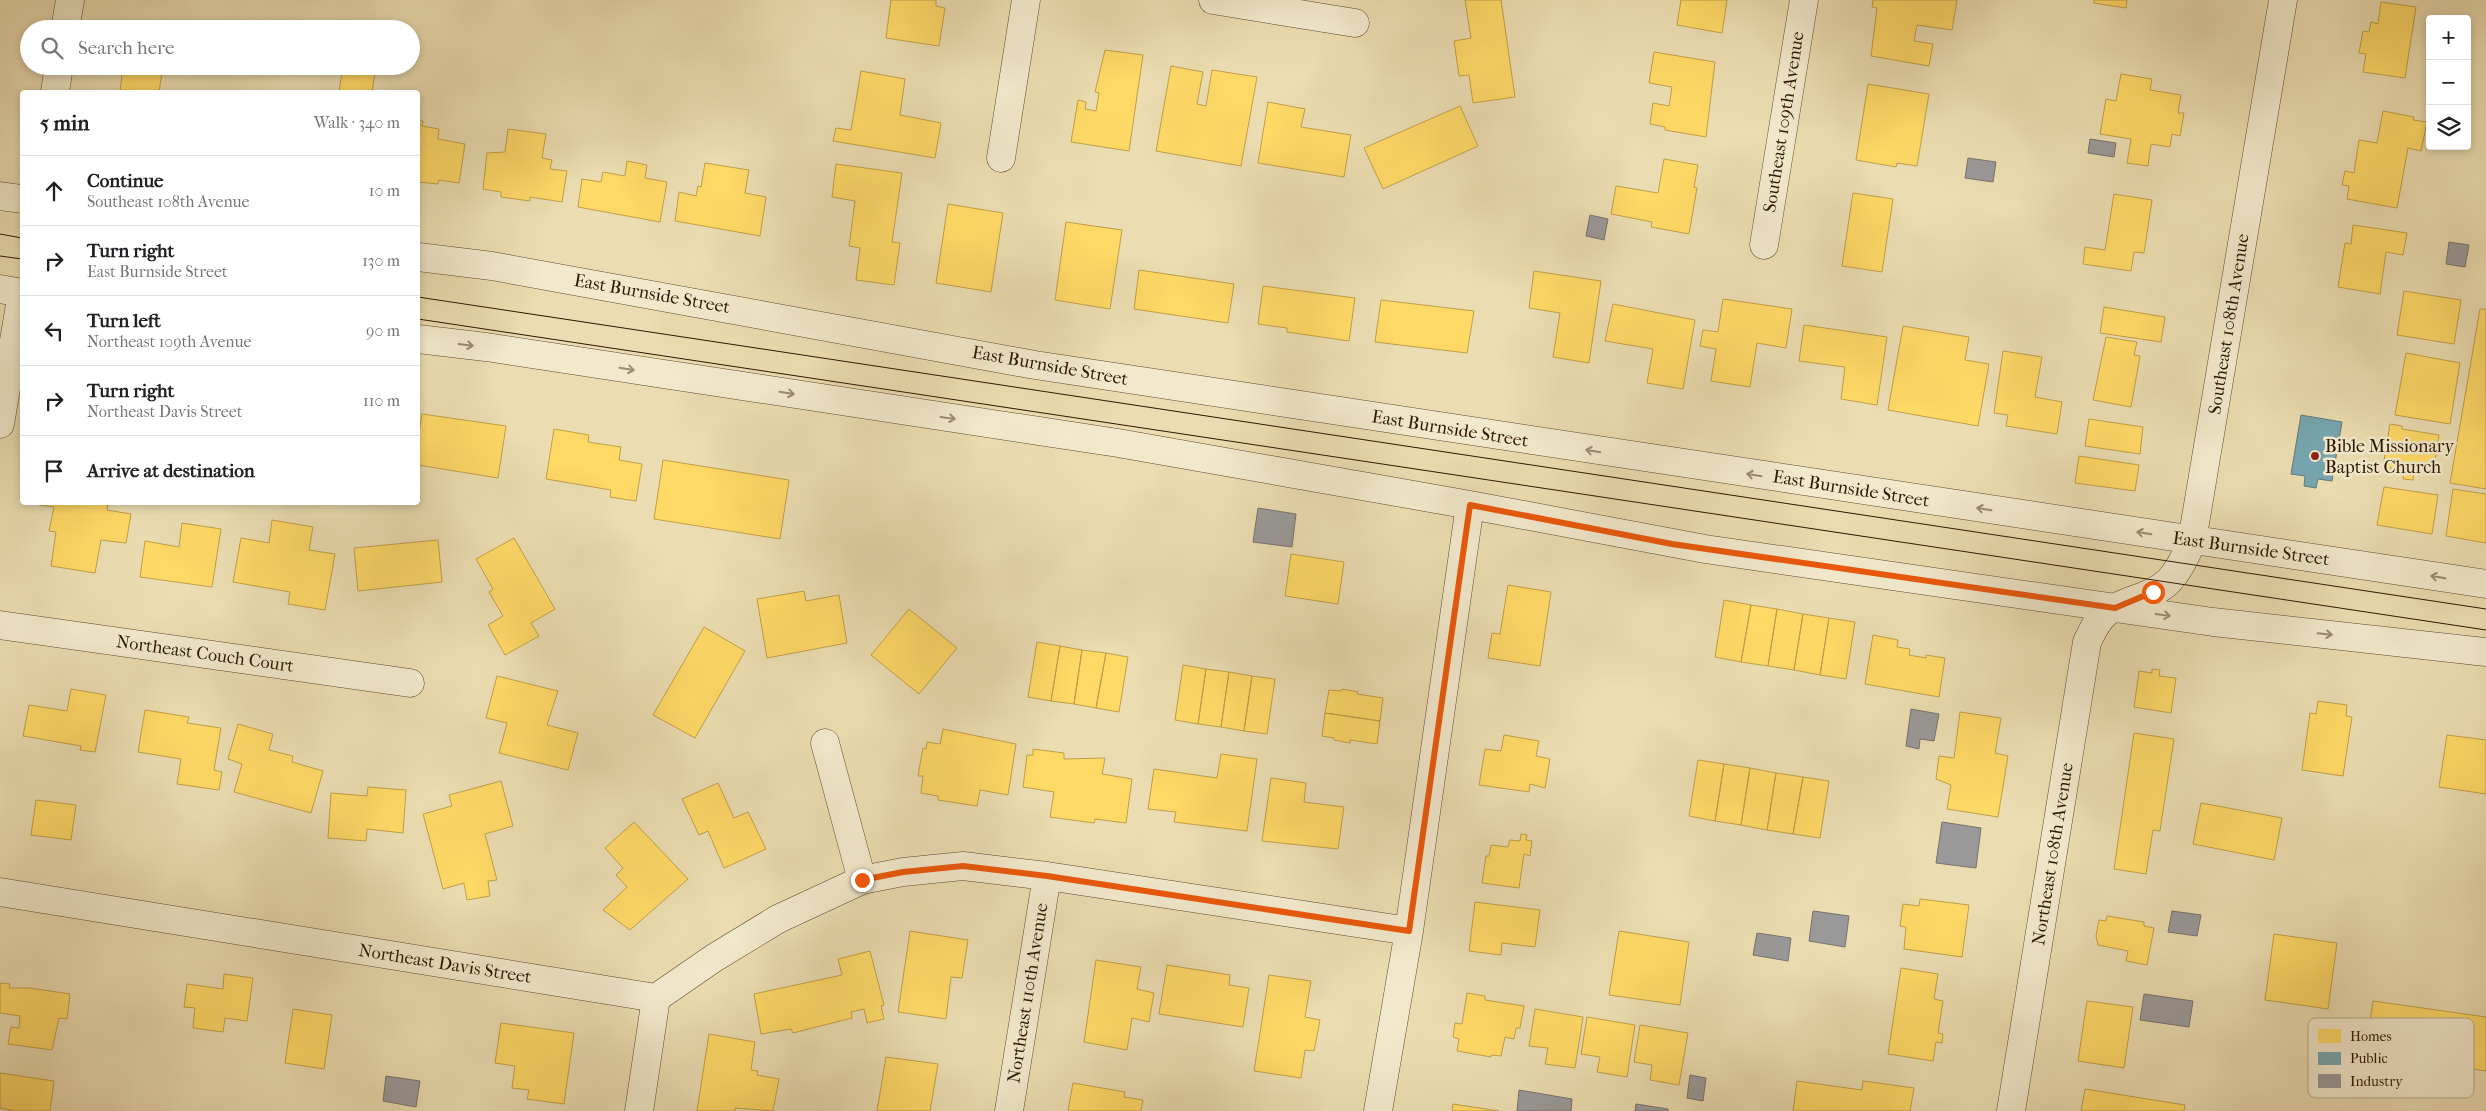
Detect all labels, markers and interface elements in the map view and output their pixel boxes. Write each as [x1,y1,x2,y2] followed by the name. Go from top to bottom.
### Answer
[2426,15,2471,150] map controls
[2426,15,2471,60] button: +
[20,20,420,75] search box
[1759,30,1809,214] street label: Southeast 109th Avenue
[38,34,66,62] icon: search
[78,37,174,59] text: Search here
[2426,60,2471,105] button: −
[2426,105,2471,150] button: layers
[40,111,89,135] text: 5 min
[314,113,400,132] text: Walk · 340 m
[87,170,163,192] text: Continue
[40,177,68,205] icon: ahead
[369,181,400,200] text: 10 m
[87,192,249,211] text: Southeast 108th Avenue
[2204,232,2254,416] street label: Southeast 108th Avenue
[87,240,174,262] text: Turn right
[40,247,68,275] icon: right
[362,251,400,270] text: 130 m
[87,262,228,281] text: East Burnside Street
[572,270,732,318] street label: East Burnside Street
[87,310,161,332] text: Turn left
[40,317,68,345] icon: left
[366,321,400,340] text: 90 m
[87,332,251,351] text: Northeast 109th Avenue
[458,340,474,350] one-way arrow
[970,342,1130,390] street label: East Burnside Street
[618,364,634,374] one-way arrow
[87,380,174,402] text: Turn right
[40,387,68,415] icon: right
[779,389,795,399] one-way arrow
[363,391,400,410] text: 110 m
[87,402,242,421] text: Northeast Davis Street
[1370,406,1530,452] street label: East Burnside Street
[940,413,956,423] one-way arrow
[2325,436,2455,478] place label: Bible Missionary Baptist Church
[1585,445,1601,455] one-way arrow
[2309,450,2321,462] marker: Bible Missionary Baptist Church
[40,457,68,485] icon: arrive
[87,460,255,482] text: Arrive at destination
[1771,466,1931,512] street label: East Burnside Street
[1746,469,1762,479] one-way arrow
[1976,504,1992,514] one-way arrow
[2137,528,2153,538] one-way arrow
[2171,528,2331,570] street label: East Burnside Street
[2430,572,2446,582] one-way arrow
[2142,581,2165,604] route start
[2155,610,2171,620] one-way arrow
[2316,629,2332,639] one-way arrow
[115,631,296,677] street label: Northeast Couch Court
[2028,761,2078,947] street label: Northeast 108th Avenue
[851,869,874,892] route end
[1003,901,1053,1084] street label: Northeast 110th Avenue
[357,940,534,988] street label: Northeast Davis Street
[2308,1018,2474,1098] legend
[2350,1028,2392,1045] text: Homes
[2350,1050,2388,1067] text: Public
[2350,1073,2403,1090] text: Industry

